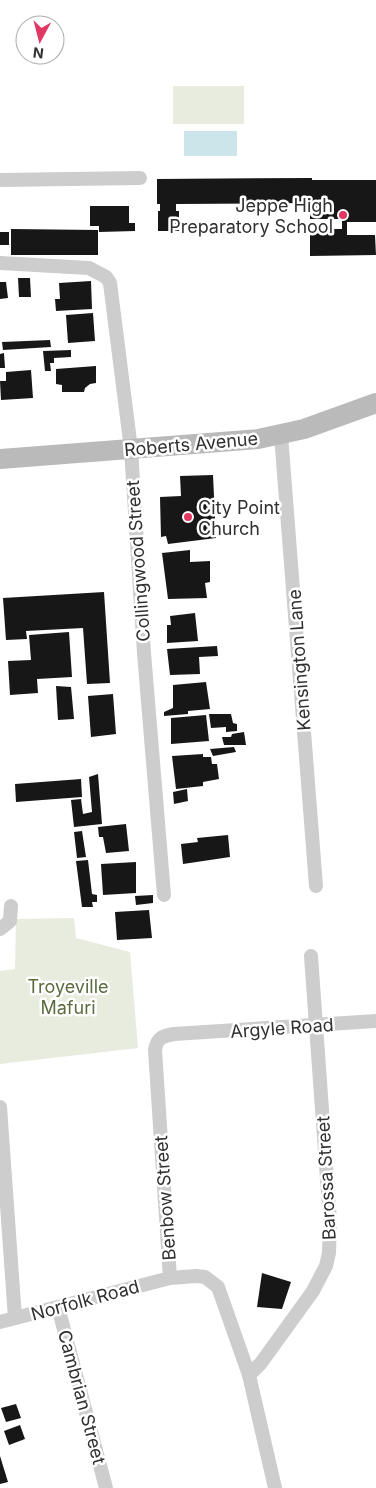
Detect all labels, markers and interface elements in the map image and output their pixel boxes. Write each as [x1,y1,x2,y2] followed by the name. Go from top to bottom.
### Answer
[15,15,65,65] north arrow
[32,44,45,62] text: N
[169,195,333,237] place label: Jeppe High Preparatory School
[337,209,349,221] marker: Jeppe High Preparatory School
[123,428,259,460] street label: Roberts Avenue
[122,480,154,642] street label: Collingwood Street
[198,497,280,539] place label: City Point Church
[182,511,194,523] marker: City Point Church
[284,589,314,731] street label: Kensington Lane
[27,976,109,1018] park label: Troyeville Mafuri
[230,1014,334,1042] street label: Argyle Road
[312,1115,340,1241] street label: Barossa Street
[150,1135,180,1261] street label: Benbow Street
[29,1275,141,1325] street label: Norfolk Road
[54,1328,110,1467] street label: Cambrian Street

